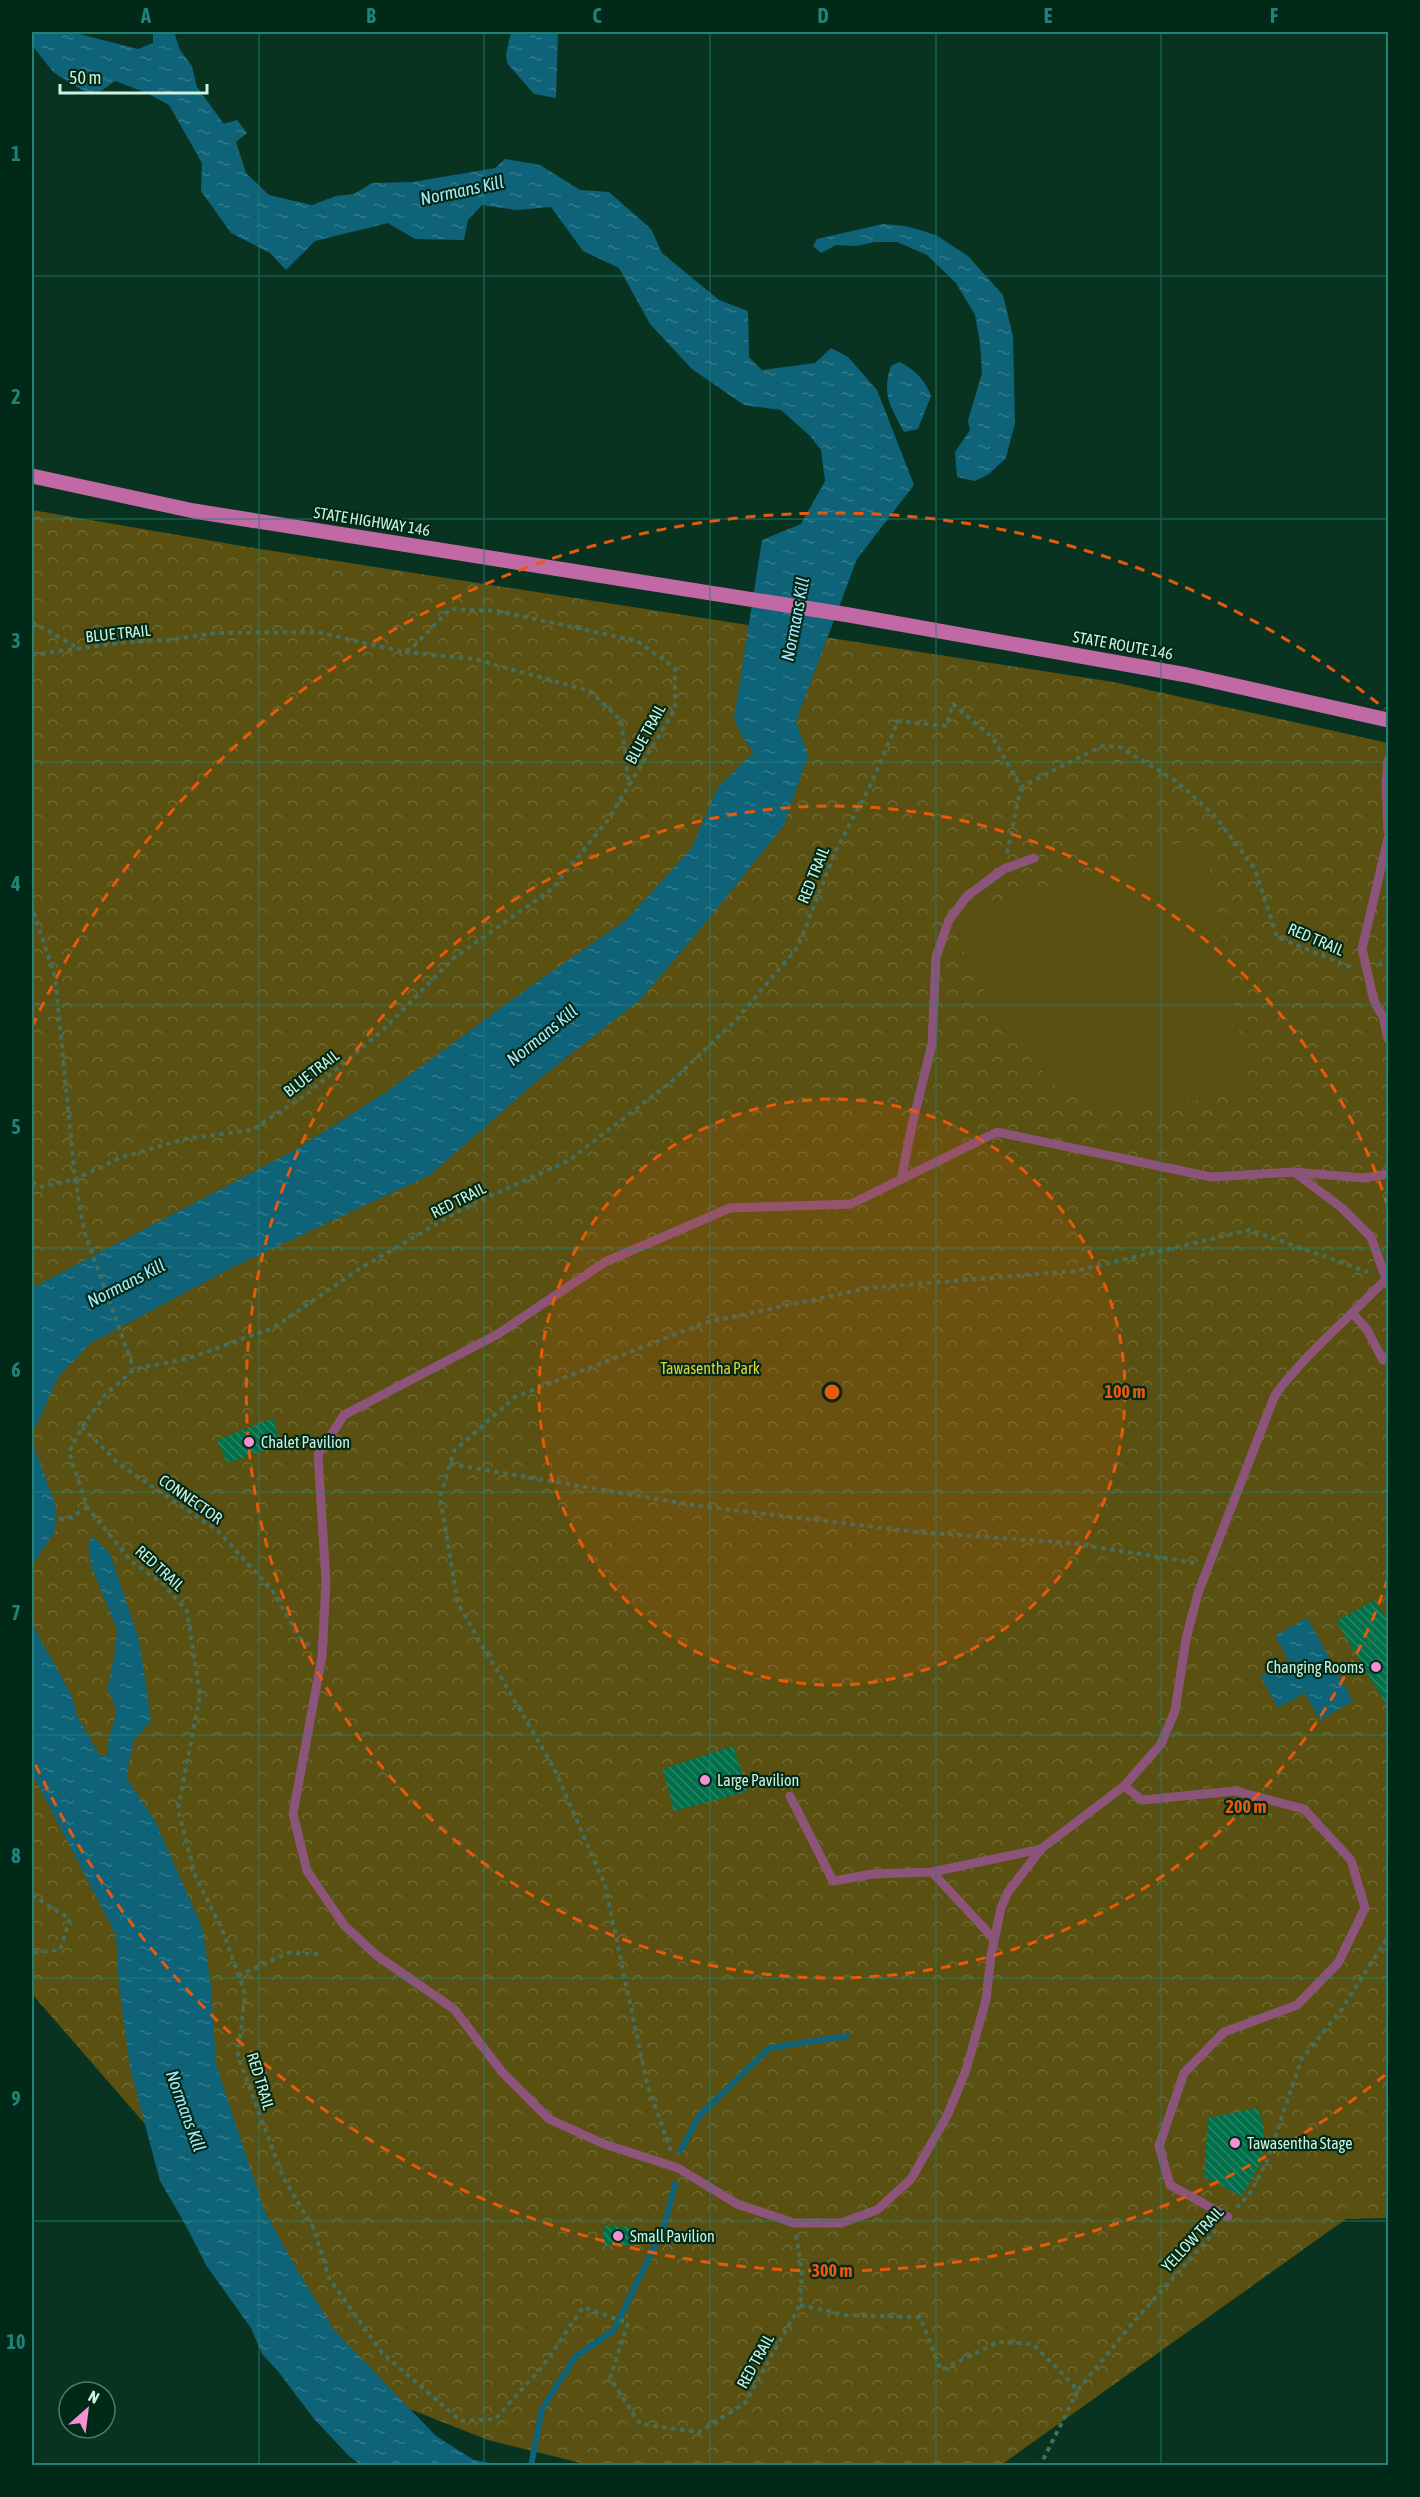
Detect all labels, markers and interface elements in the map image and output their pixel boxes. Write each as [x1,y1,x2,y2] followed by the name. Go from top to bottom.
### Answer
[140,4,151,27] text: A
[366,4,376,27] text: B
[593,4,602,27] text: C
[817,4,829,27] text: D
[1044,4,1053,27] text: E
[1270,4,1278,27] text: F
[60,57,207,95] scale bar
[69,67,101,88] text: 50 m
[11,142,21,165] text: 1
[418,171,506,209] water label: Normans Kill
[11,385,21,408] text: 2
[312,503,432,539] street label: STATE HIGHWAY 146
[777,575,813,663] water label: Normans Kill
[85,621,152,645] street label: BLUE TRAIL
[1071,627,1175,663] street label: STATE ROUTE 146
[11,629,21,652] text: 3
[621,700,669,767] street label: BLUE TRAIL
[794,843,833,906] street label: RED TRAIL
[10,872,21,895] text: 4
[1285,919,1347,959] street label: RED TRAIL
[502,1000,582,1070] water label: Normans Kill
[280,1045,343,1100] street label: BLUE TRAIL
[11,1115,21,1138] text: 5
[428,1178,489,1221] street label: RED TRAIL
[83,1254,169,1312] water label: Normans Kill
[11,1358,21,1381] text: 6
[660,1359,760,1377] park label: Tawasentha Park
[1105,1381,1145,1402] text: 100 m
[822,1382,842,1402] centre of rings
[261,1433,350,1451] place label: Chalet Pavilion
[242,1435,256,1449] marker: Chalet Pavilion
[156,1471,226,1527] street label: CONNECTOR
[132,1542,189,1595] street label: RED TRAIL
[11,1601,21,1624] text: 7
[1266,1658,1364,1677] place label: Changing Rooms
[1369,1660,1383,1674] marker: Changing Rooms
[717,1771,799,1790] place label: Large Pavilion
[698,1773,712,1787] marker: Large Pavilion
[1226,1796,1266,1817] text: 200 m
[11,1844,21,1867] text: 8
[244,2050,278,2113] street label: RED TRAIL
[162,2068,210,2154] water label: Normans Kill
[11,2087,21,2110] text: 9
[1247,2134,1352,2153] place label: Tawasentha Stage
[1228,2136,1242,2150] marker: Tawasentha Stage
[1157,2202,1227,2275] street label: YELLOW TRAIL
[630,2227,715,2245] place label: Small Pavilion
[611,2229,625,2243] marker: Small Pavilion
[812,2260,852,2281] text: 300 m
[7,2330,25,2353] text: 10
[733,2330,778,2391] street label: RED TRAIL
[57,2380,117,2440] north arrow
[86,2387,102,2407] text: N

